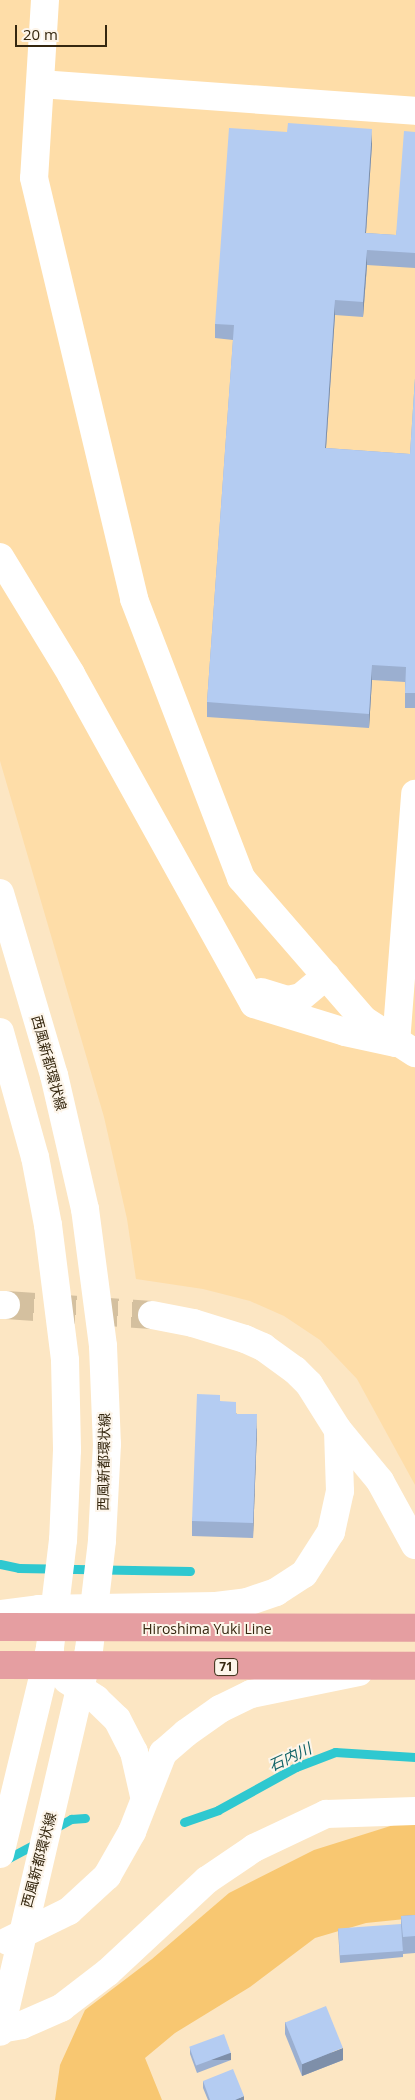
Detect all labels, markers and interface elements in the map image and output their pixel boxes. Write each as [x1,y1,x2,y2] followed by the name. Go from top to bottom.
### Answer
[18,15,110,47] scale bar
[23,24,58,44] text: 20 m
[28,1013,70,1113] street label: 西風新都環状線
[95,1413,113,1511] street label: 西風新都環状線
[142,1621,272,1637] street label: Hiroshima Yuki Line
[214,1658,238,1676] road number: 71
[266,1739,314,1775] water label: 石内川
[18,1810,60,1910] street label: 西風新都環状線

